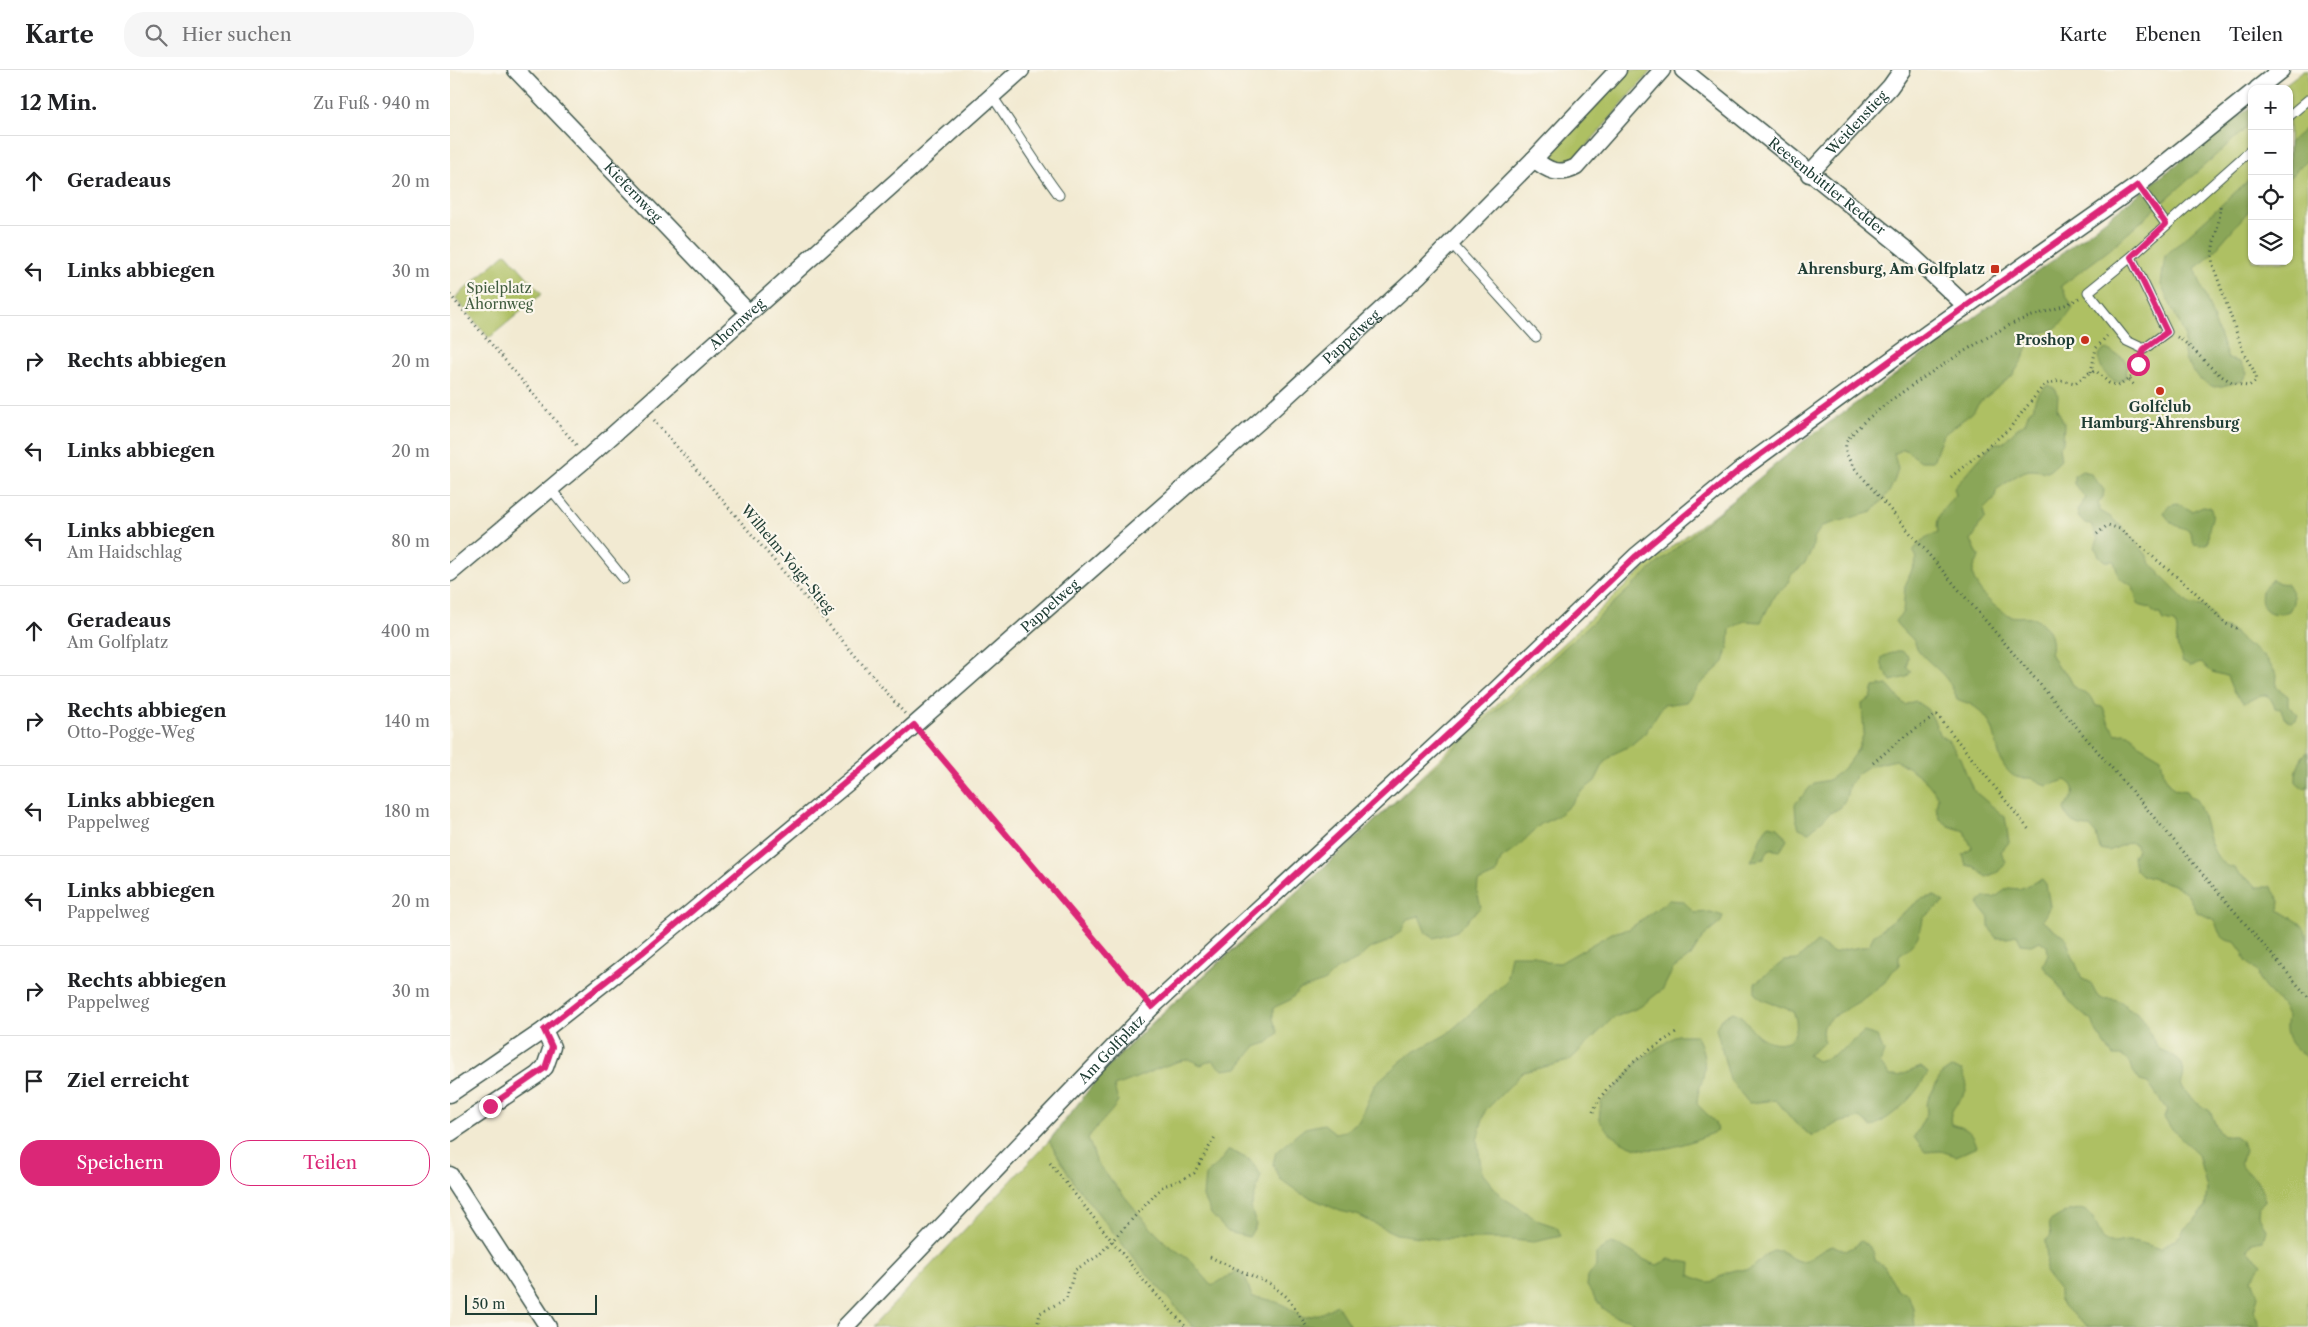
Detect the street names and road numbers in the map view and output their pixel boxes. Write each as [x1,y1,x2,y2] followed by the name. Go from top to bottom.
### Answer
[1822,86,1892,160] street label: Weidenstieg
[1765,133,1889,239] street label: Reesenbüttler Redder
[600,158,666,226] street label: Kiefernweg
[705,294,769,354] street label: Ahornweg
[1319,306,1384,368] street label: Pappelweg
[737,500,839,618] street label: Wilhelm-Voigt-Stieg
[1017,575,1083,636] street label: Pappelweg
[1074,1011,1149,1088] street label: Am Golfplatz

